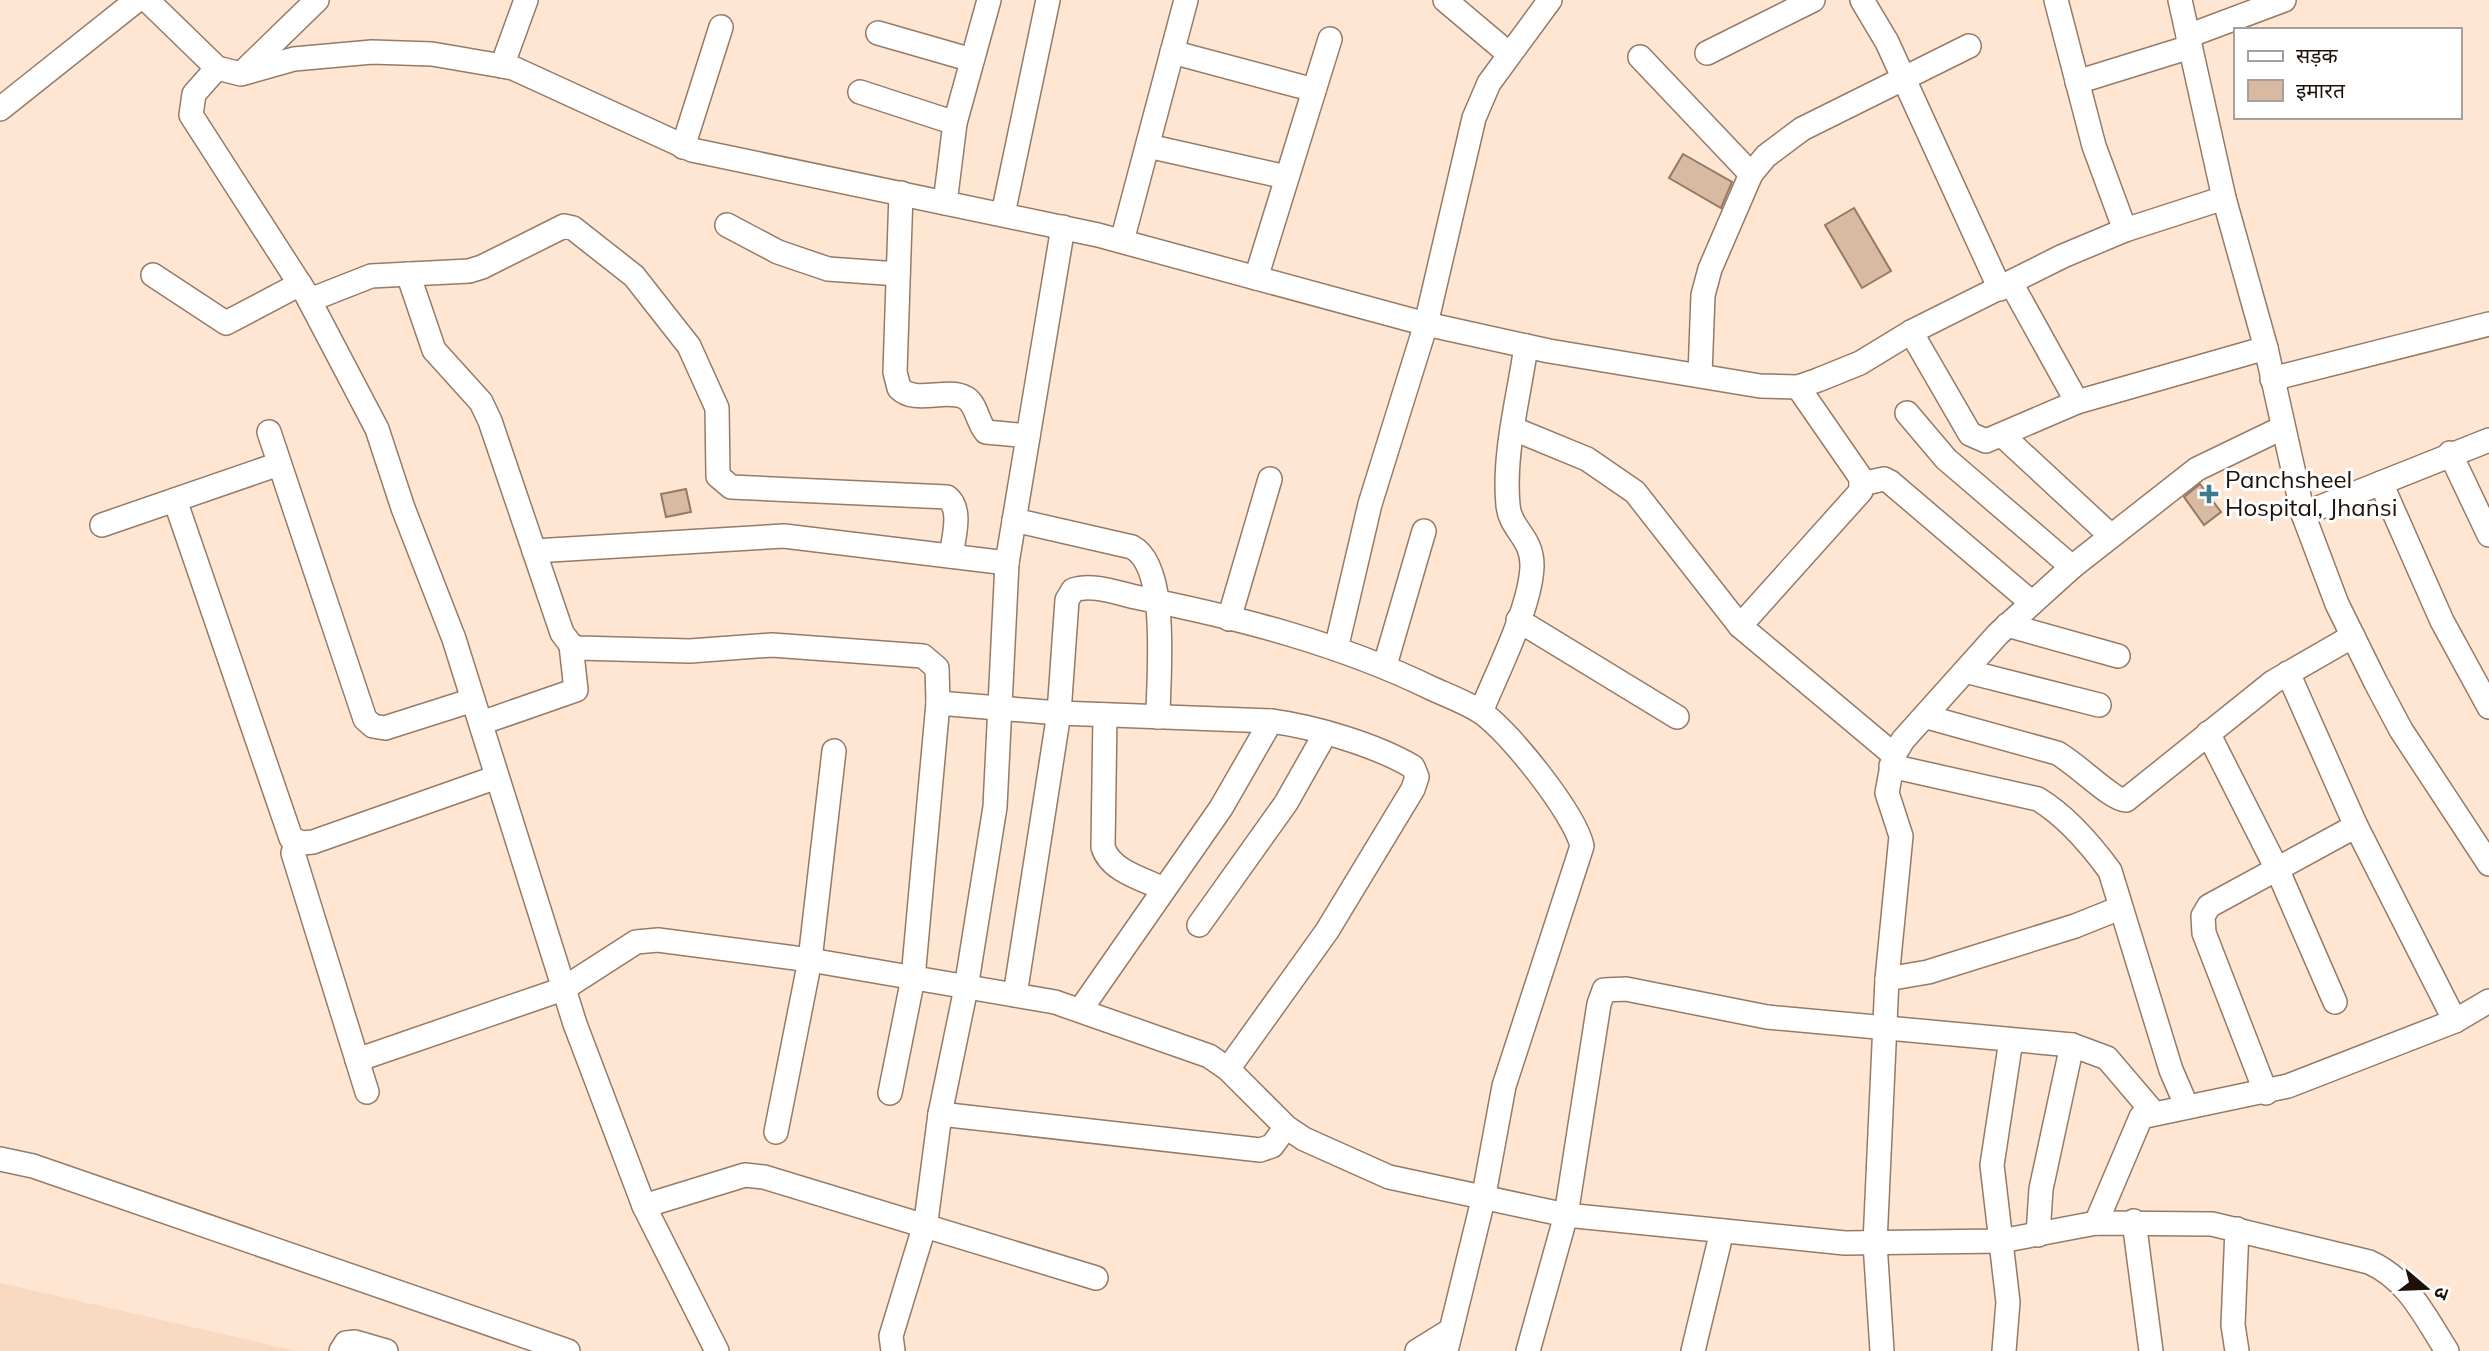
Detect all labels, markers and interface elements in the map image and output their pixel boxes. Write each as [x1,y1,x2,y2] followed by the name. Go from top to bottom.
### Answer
[2234,28,2461,119] legend
[2296,42,2338,68] text: सड़क
[2296,77,2346,103] text: इमारत
[2225,464,2397,522] place label: Panchsheel Hospital, Jhansi
[2199,484,2219,504] marker: Panchsheel Hospital, Jhansi
[2391,1253,2461,1323] north arrow
[2429,1284,2455,1304] text: उ

